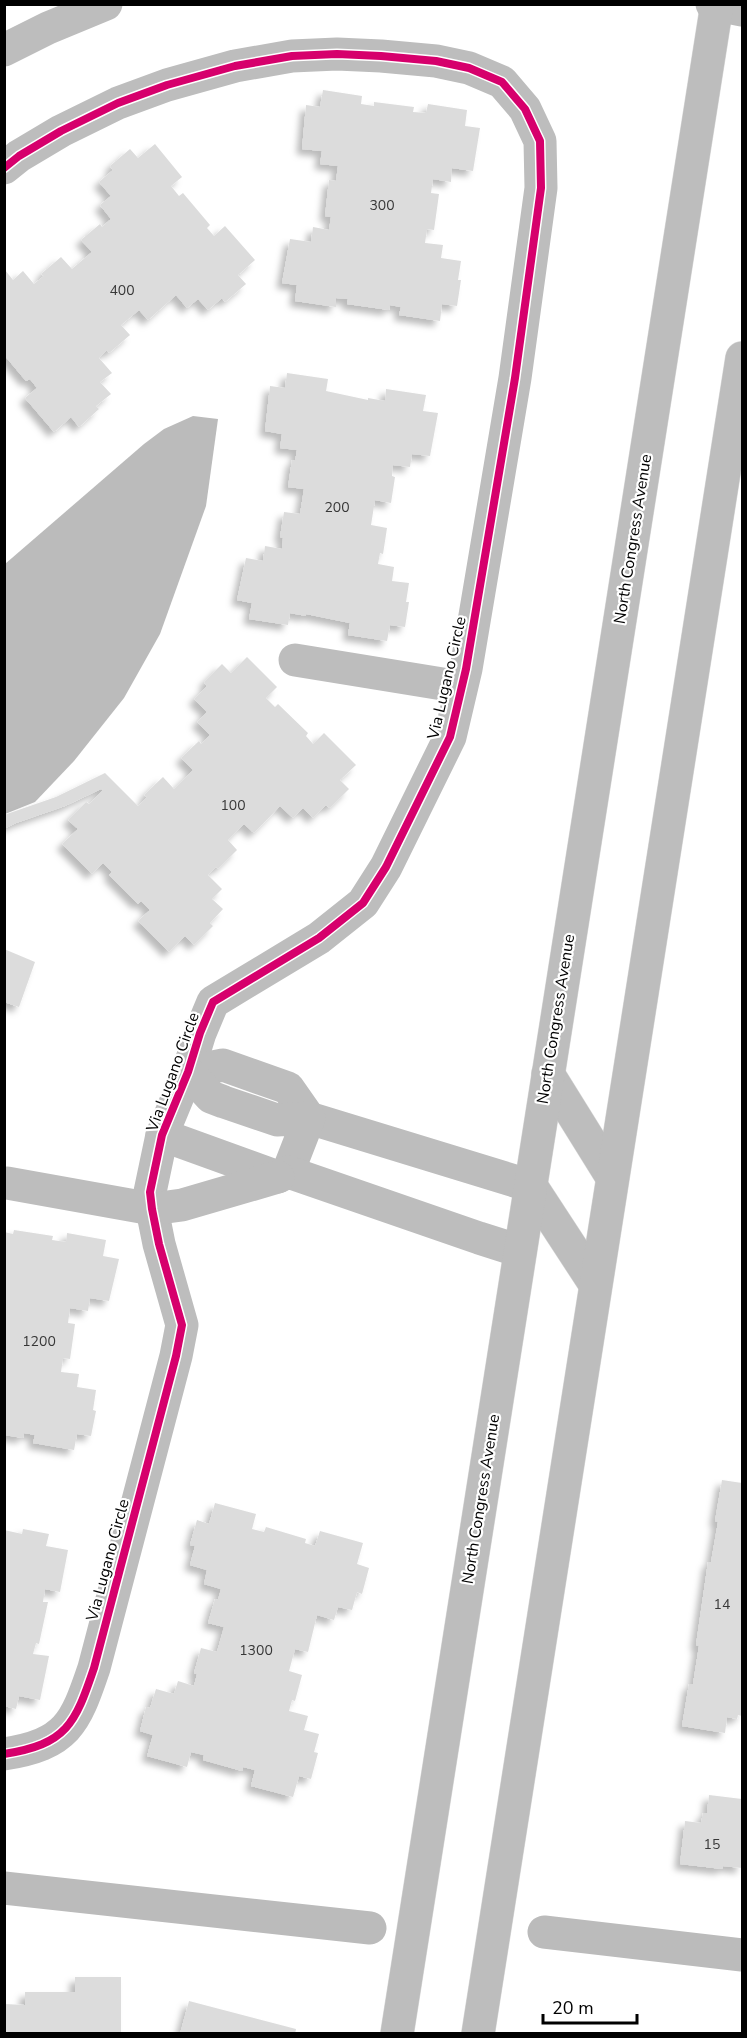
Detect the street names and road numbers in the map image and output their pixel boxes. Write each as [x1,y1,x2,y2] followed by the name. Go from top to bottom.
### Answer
[609,453,657,625] street label: North Congress Avenue
[422,614,472,743] street label: Via Lugano Circle
[532,933,580,1105] street label: North Congress Avenue
[141,1009,205,1136] street label: Via Lugano Circle
[457,1413,505,1585] street label: North Congress Avenue
[81,1497,135,1624] street label: Via Lugano Circle

